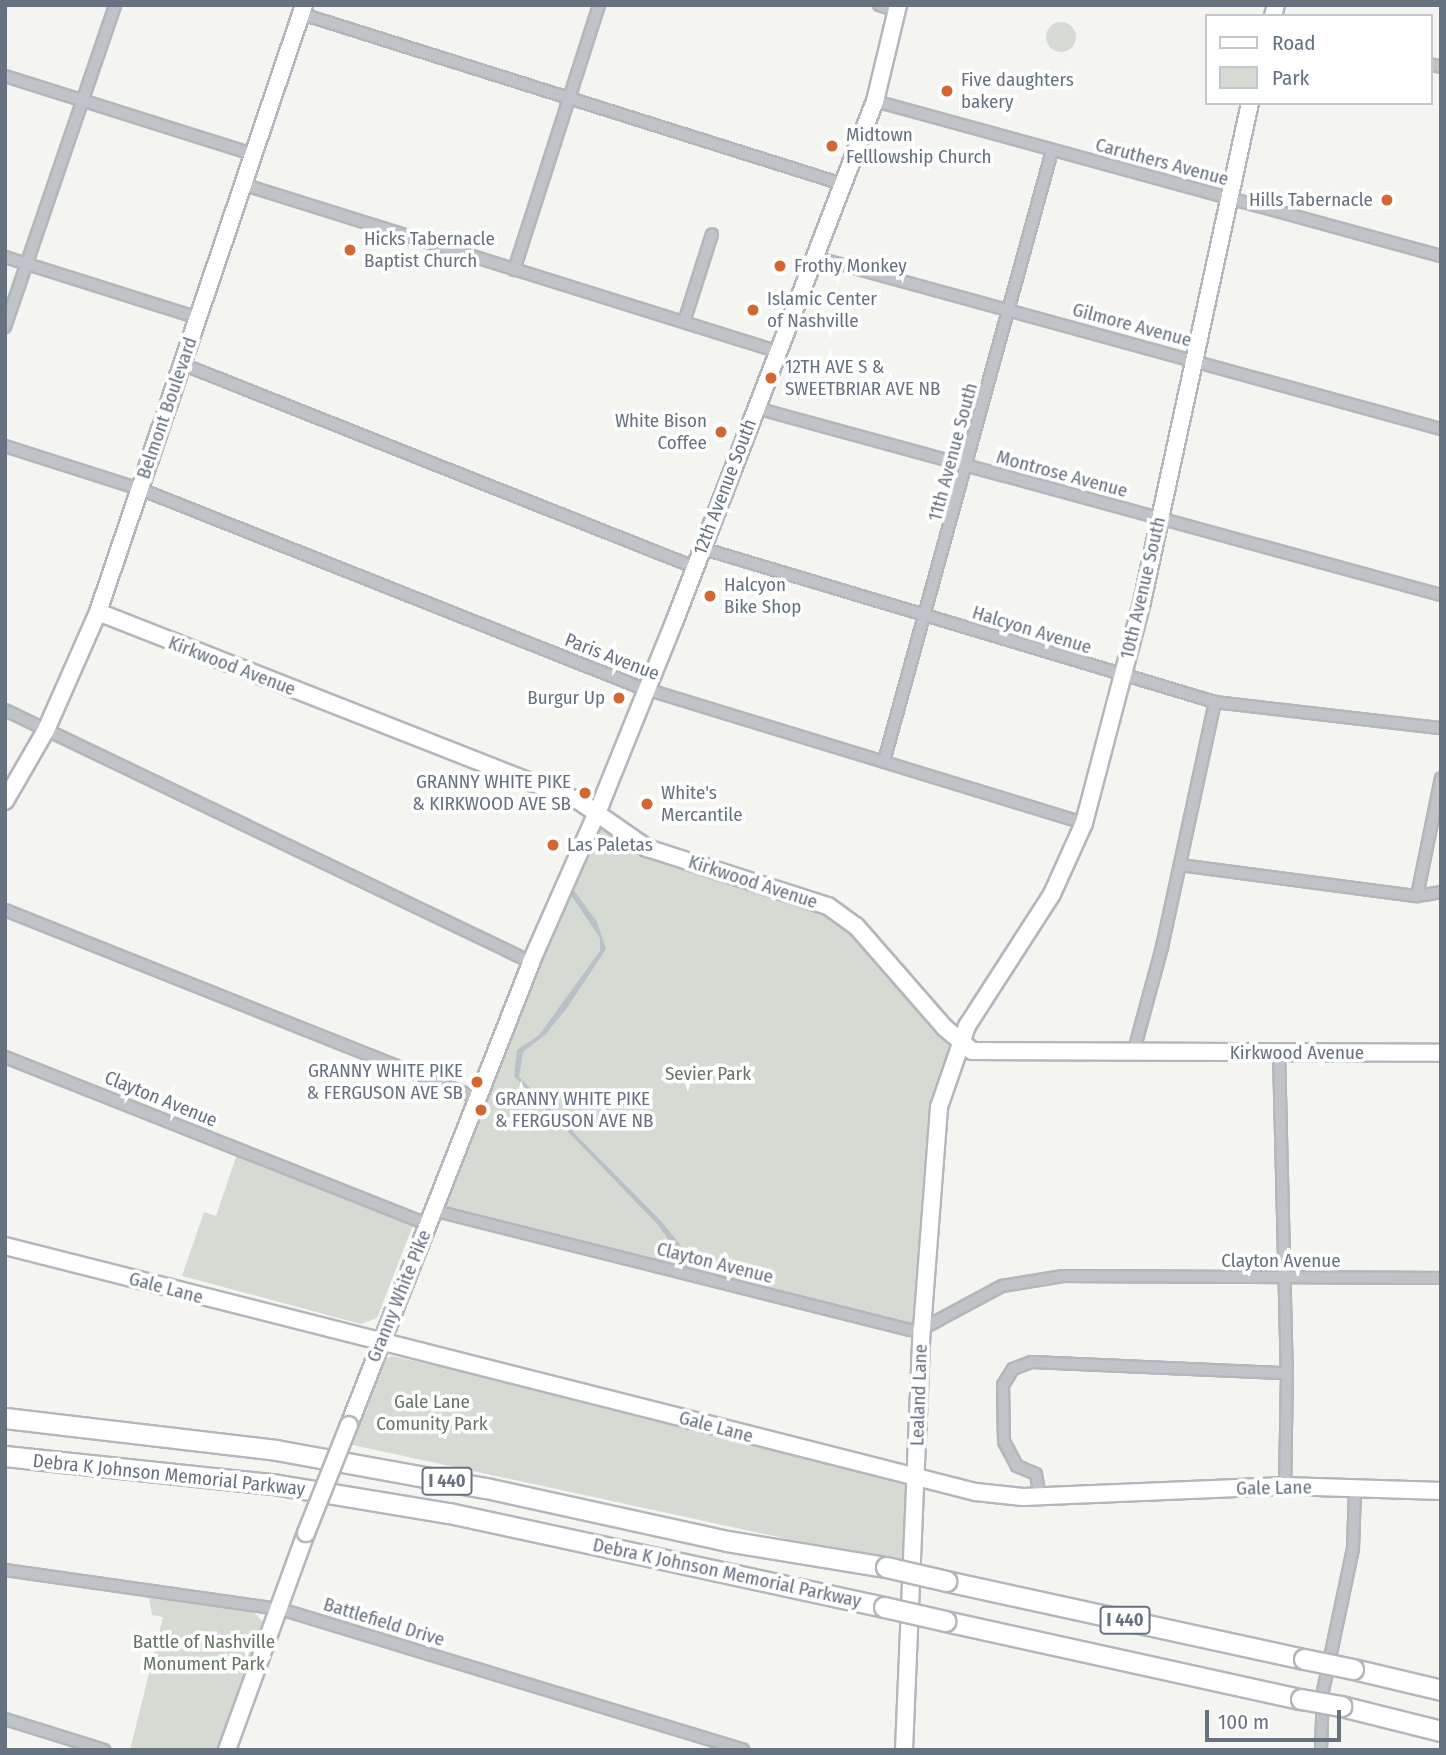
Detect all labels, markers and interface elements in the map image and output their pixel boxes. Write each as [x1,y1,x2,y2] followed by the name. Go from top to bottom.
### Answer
[1204,14,1432,105] legend
[1272,30,1316,56] text: Road
[1272,65,1309,91] text: Park
[961,69,1074,113] place label: Five daughters bakery
[939,83,955,99] marker: Five daughters bakery
[846,124,992,168] place label: Midtown Felllowship Church
[1093,133,1231,191] street label: Caruthers Avenue
[824,138,840,154] marker: Midtown Felllowship Church
[1249,189,1373,211] place label: Hills Tabernacle
[1379,192,1395,208] marker: Hills Tabernacle
[364,228,495,272] place label: Hicks Tabernacle Baptist Church
[342,242,358,258] marker: Hicks Tabernacle Baptist Church
[794,255,907,277] place label: Frothy Monkey
[772,258,788,274] marker: Frothy Monkey
[767,288,877,332] place label: Islamic Center of Nashville
[1070,298,1194,352] street label: Gilmore Avenue
[745,302,761,318] marker: Islamic Center of Nashville
[132,334,202,482] street label: Belmont Boulevard
[785,356,940,400] place label: 12TH AVE S & SWEETBRIAR AVE NB
[763,370,779,386] marker: 12TH AVE S & SWEETBRIAR AVE NB
[924,380,982,524] street label: 11th Avenue South
[615,410,707,454] place label: White Bison Coffee
[689,416,761,558] street label: 12th Avenue South
[713,424,729,440] marker: White Bison Coffee
[994,446,1130,502] street label: Montrose Avenue
[1116,515,1170,661] street label: 10th Avenue South
[724,574,801,618] place label: Halcyon Bike Shop
[702,588,718,604] marker: Halcyon Bike Shop
[970,601,1094,659] street label: Halcyon Avenue
[562,629,662,685] street label: Paris Avenue
[165,631,299,701] street label: Kirkwood Avenue
[527,687,605,709] place label: Burgur Up
[611,690,627,706] marker: Burgur Up
[412,771,571,815] place label: GRANNY WHITE PIKE & KIRKWOOD AVE SB
[661,782,743,826] place label: White's Mercantile
[577,785,593,801] marker: GRANNY WHITE PIKE & KIRKWOOD AVE SB
[639,796,655,812] marker: White's Mercantile
[567,834,653,856] place label: Las Paletas
[545,837,561,853] marker: Las Paletas
[686,850,820,914] street label: Kirkwood Avenue
[1230,1042,1364,1064] street label: Kirkwood Avenue
[307,1060,463,1104] place label: GRANNY WHITE PIKE & FERGUSON AVE SB
[665,1063,751,1085] park label: Sevier Park
[101,1066,221,1132] street label: Clayton Avenue
[469,1074,485,1090] marker: GRANNY WHITE PIKE & FERGUSON AVE SB
[495,1088,653,1132] place label: GRANNY WHITE PIKE & FERGUSON AVE NB
[473,1102,489,1118] marker: GRANNY WHITE PIKE & FERGUSON AVE NB
[362,1227,436,1365] street label: Granny White Pike
[654,1237,776,1289] street label: Clayton Avenue
[1221,1250,1341,1272] street label: Clayton Avenue
[126,1267,206,1309] street label: Gale Lane
[906,1344,932,1446] street label: Lealand Lane
[376,1391,488,1435] park label: Gale Lane Comunity Park
[676,1406,756,1448] street label: Gale Lane
[32,1449,306,1501] street label: Debra K Johnson Memorial Parkway
[421,1466,473,1496] road number: I 440
[1236,1476,1312,1500] street label: Gale Lane
[591,1533,863,1613] street label: Debra K Johnson Memorial Parkway
[321,1593,447,1651] street label: Battlefield Drive
[1099,1605,1151,1634] road number: I 440
[133,1631,275,1675] park label: Battle of Nashville Monument Park
[1208,1696,1344,1740] scale bar
[1218,1709,1269,1735] text: 100 m

